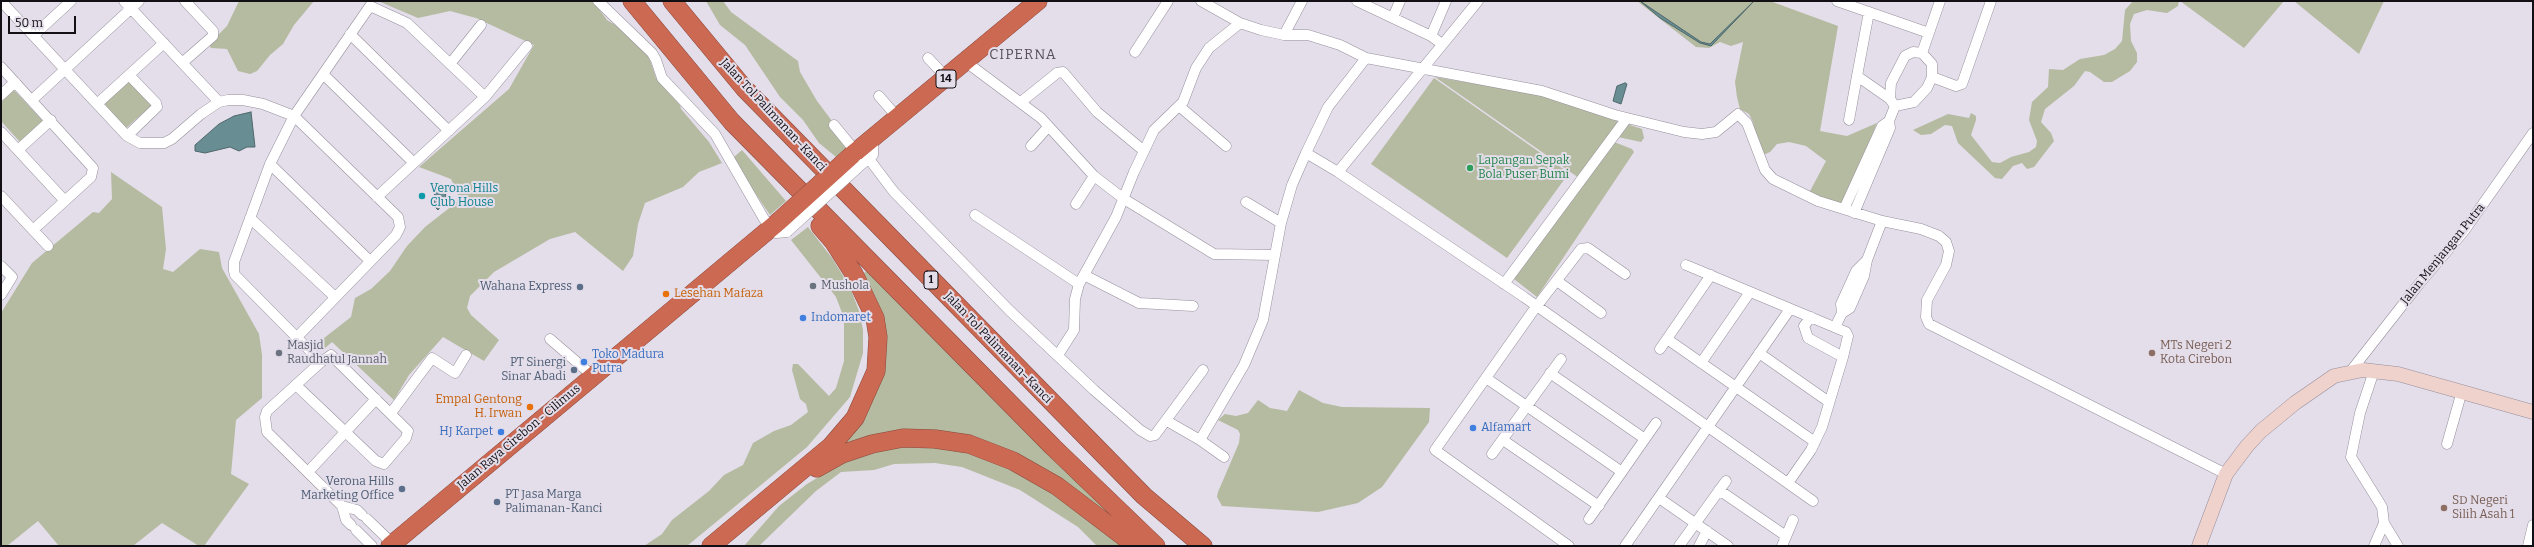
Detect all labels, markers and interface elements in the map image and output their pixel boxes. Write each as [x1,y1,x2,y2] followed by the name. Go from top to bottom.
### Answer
[10,8,78,34] scale bar
[15,16,43,30] text: 50 m
[989,47,1057,63] district label: CIPERNA
[717,56,829,174] street label: Jalan Tol Palimanan–Kanci
[936,70,956,88] road number: 14
[1478,154,1570,182] place label: Lapangan Sepak Bola Puser Bumi
[1465,163,1475,173] marker: Lapangan Sepak Bola Puser Bumi
[430,182,498,210] place label: Verona Hills Club House
[417,191,427,201] marker: Verona Hills Club House
[2398,201,2488,307] street label: Jalan Menjangan Putra
[924,271,938,289] road number: 1
[821,279,869,293] place label: Mushola
[480,280,572,294] place label: Wahana Express
[808,281,818,291] marker: Mushola
[575,282,585,292] marker: Wahana Express
[674,287,763,301] place label: Lesehan Mafaza
[661,289,671,299] marker: Lesehan Mafaza
[941,290,1055,406] street label: Jalan Tol Palimanan–Kanci
[811,311,871,325] place label: Indomaret
[798,313,808,323] marker: Indomaret
[287,339,387,367] place label: Masjid Raudhatul Jannah
[2160,339,2232,367] place label: MTs Negeri 2 Kota Cirebon
[274,348,284,358] marker: Masjid Raudhatul Jannah
[592,348,664,376] place label: Toko Madura Putra
[2147,348,2157,358] marker: MTs Negeri 2 Kota Cirebon
[501,356,566,384] place label: PT Sinergi Sinar Abadi
[579,357,589,367] marker: Toko Madura Putra
[569,365,579,375] marker: PT Sinergi Sinar Abadi
[455,381,583,493] street label: Jalan Raya Cirebon - Cilimus
[435,393,522,421] place label: Empal Gentong H. Irwan
[525,402,535,412] marker: Empal Gentong H. Irwan
[1481,421,1531,435] place label: Alfamart
[1468,423,1478,433] marker: Alfamart
[439,425,493,439] place label: HJ Karpet
[496,427,506,437] marker: HJ Karpet
[301,475,394,503] place label: Verona Hills Marketing Office
[397,484,407,494] marker: Verona Hills Marketing Office
[505,488,602,516] place label: PT Jasa Marga Palimanan-Kanci
[2452,494,2515,522] place label: SD Negeri Silih Asah 1
[492,497,502,507] marker: PT Jasa Marga Palimanan-Kanci
[2439,503,2449,513] marker: SD Negeri Silih Asah 1

